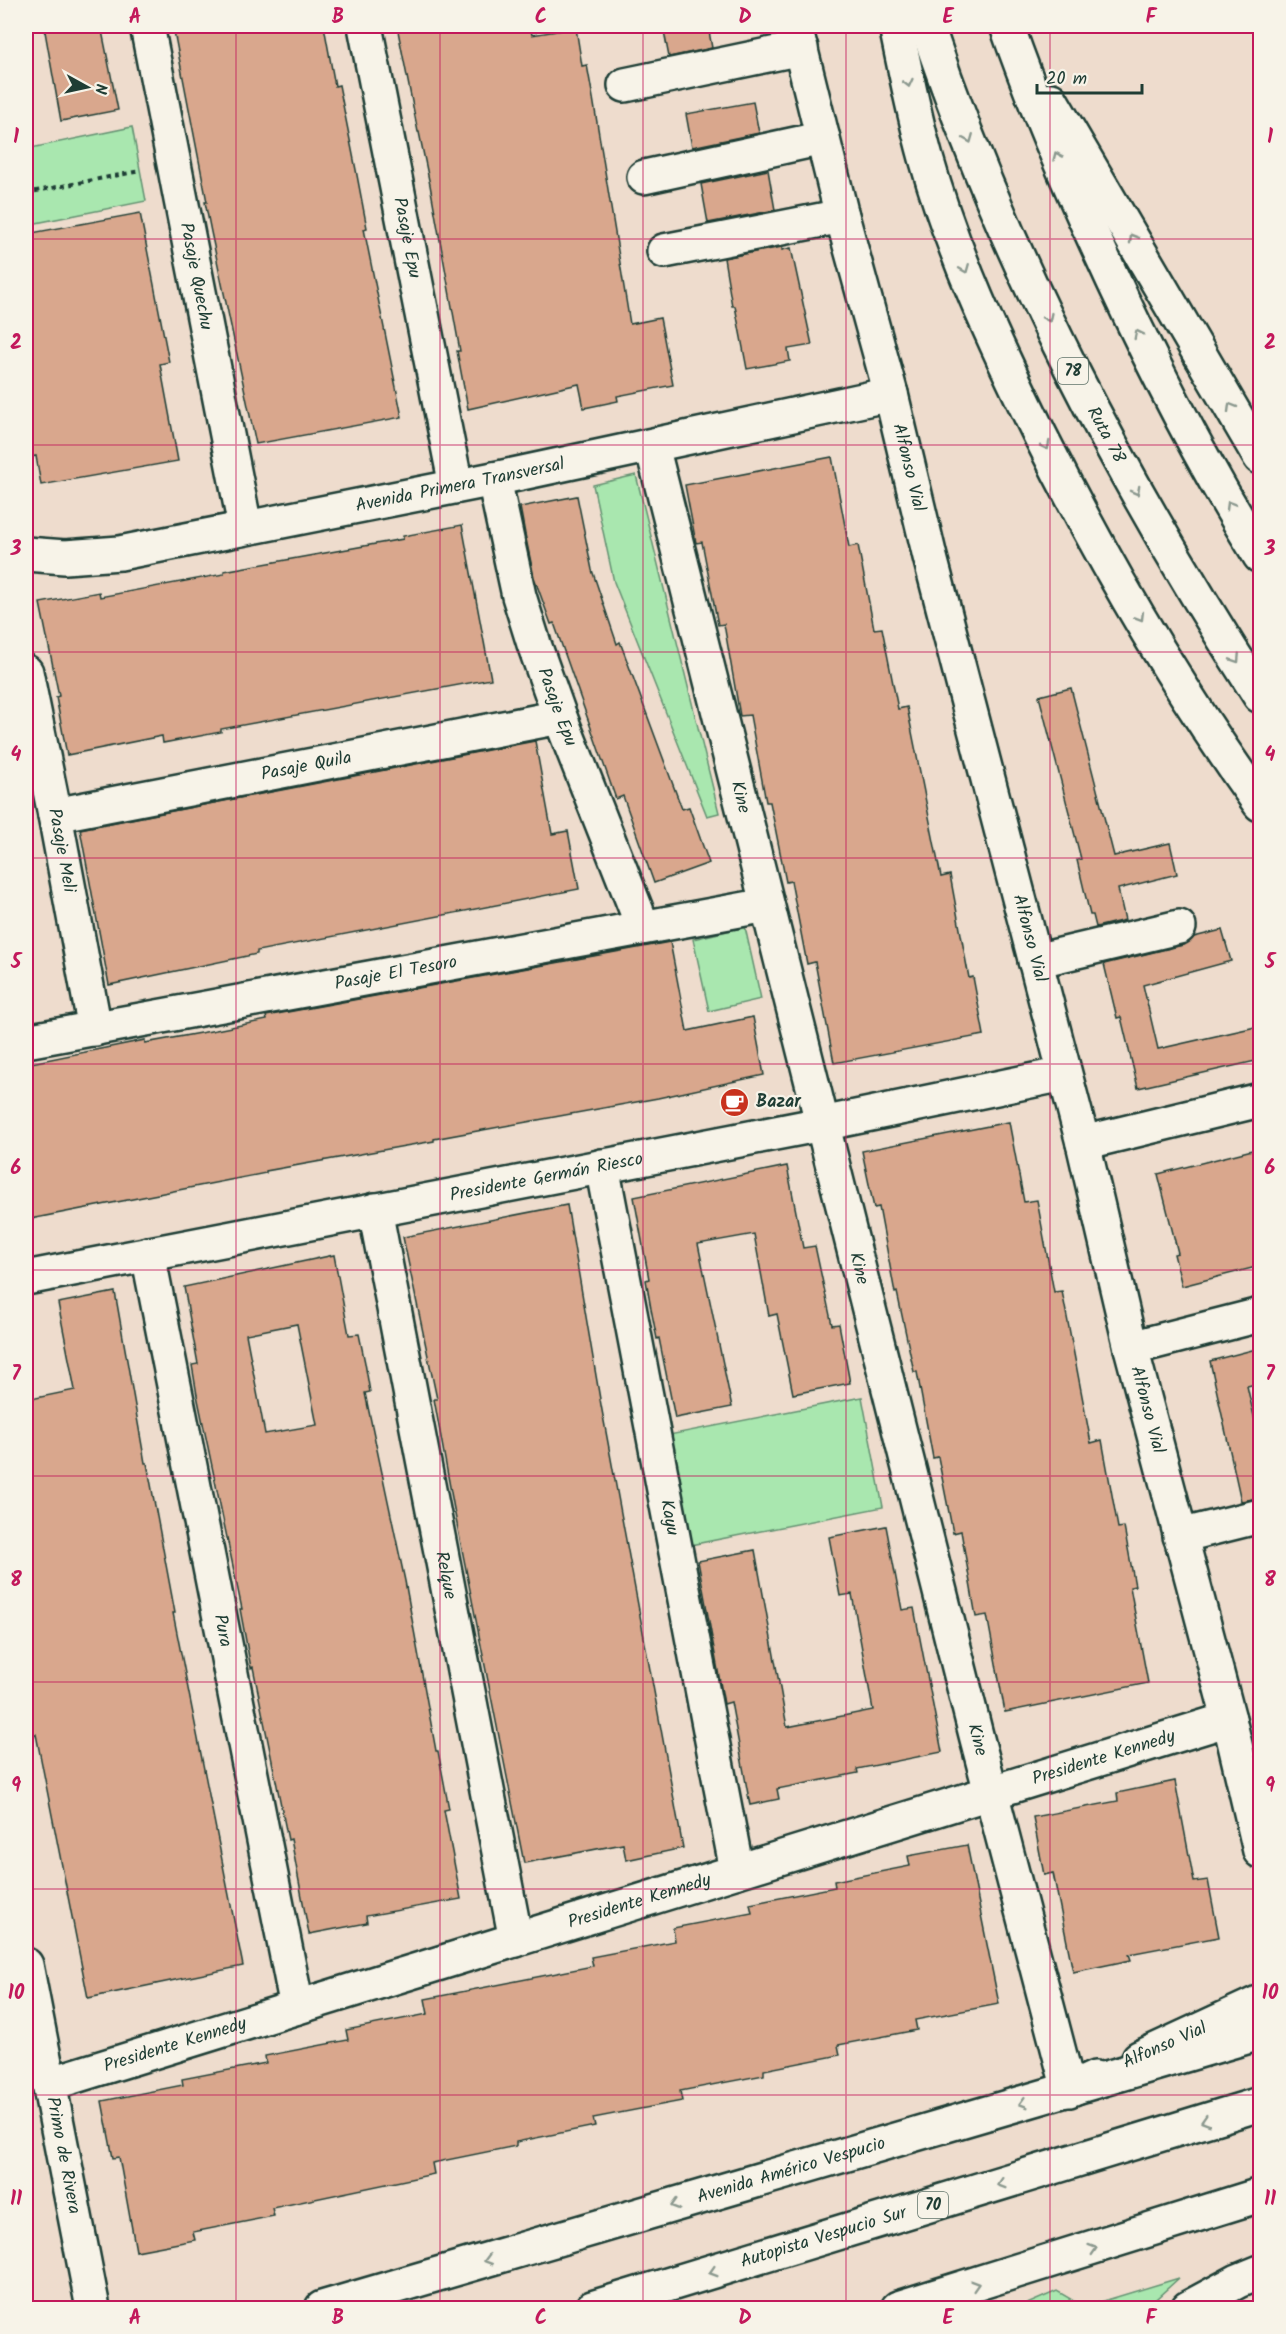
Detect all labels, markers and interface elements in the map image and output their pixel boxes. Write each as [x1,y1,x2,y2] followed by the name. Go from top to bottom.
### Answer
[129,2,141,34] text: A
[332,2,344,34] text: B
[535,2,547,34] text: C
[738,2,752,34] text: D
[942,2,954,34] text: E
[1146,2,1158,34] text: F
[57,57,117,117] north arrow
[1037,57,1142,95] scale bar
[1046,65,1087,94] text: 20 m
[901,78,914,88] one-way arrow
[87,82,113,96] text: N
[13,122,19,154] text: 1
[1267,122,1273,154] text: 1
[962,133,974,144] one-way arrow
[1052,152,1064,163] one-way arrow
[385,195,429,281] street label: Pasaje Epu
[171,220,221,333] street label: Pasaje Quechu
[1129,234,1141,244] one-way arrow
[958,263,970,274] one-way arrow
[1040,311,1052,322] one-way arrow
[10,328,22,360] text: 2
[1264,328,1276,360] text: 2
[1134,329,1146,340] one-way arrow
[1058,358,1088,384] road number: 78
[1079,401,1133,469] street label: Ruta 78
[1227,402,1238,413] one-way arrow
[884,421,933,515] street label: Alfonso Vial
[1039,440,1050,451] one-way arrow
[353,450,568,521] street label: Avenida Primera Transversal
[1129,485,1140,496] one-way arrow
[1226,501,1238,511] one-way arrow
[10,534,22,566] text: 3
[1264,534,1276,566] text: 3
[1133,611,1145,621] one-way arrow
[1229,652,1240,663] one-way arrow
[529,664,585,751] street label: Pasaje Epu
[11,740,22,772] text: 4
[1265,740,1276,772] text: 4
[259,743,354,789] street label: Pasaje Quila
[722,778,758,816] street label: Kine
[39,806,84,896] street label: Pasaje Meli
[1004,891,1055,986] street label: Alfonso Vial
[10,947,23,979] text: 5
[1264,947,1277,979] text: 5
[332,948,459,999] street label: Pasaje El Tesoro
[719,1086,751,1118] cafe icon: Bazar
[756,1088,802,1117] place label: Bazar
[447,1144,645,1210] street label: Presidente Germán Riesco
[11,1153,22,1185] text: 6
[1265,1153,1276,1185] text: 6
[841,1249,877,1288] street label: Kine
[11,1359,21,1391] text: 7
[1265,1359,1275,1391] text: 7
[1122,1363,1173,1457] street label: Alfonso Vial
[652,1497,687,1538] street label: Kayu
[427,1549,464,1602] street label: Relque
[10,1565,22,1597] text: 8
[1264,1565,1276,1597] text: 8
[205,1612,240,1650] street label: Pura
[959,1720,995,1759] street label: Kine
[1029,1722,1179,1794] street label: Presidente Kennedy
[11,1771,21,1803] text: 9
[1265,1771,1275,1803] text: 9
[564,1865,715,1937] street label: Presidente Kennedy
[8,1978,25,2010] text: 10
[1262,1978,1279,2010] text: 10
[100,2009,251,2081] street label: Presidente Kennedy
[1118,2014,1212,2077] street label: Alfonso Vial
[38,2094,89,2217] street label: Primo de Rivera
[1018,2096,1029,2108] one-way arrow
[1200,2114,1211,2126] one-way arrow
[694,2129,889,2212] street label: Avenida Américo Vespucio
[996,2177,1007,2189] one-way arrow
[10,2184,22,2216] text: 11
[1264,2184,1276,2216] text: 11
[918,2192,948,2218] road number: 70
[670,2198,681,2210] one-way arrow
[737,2198,911,2276] street label: Autopista Vespucio Sur
[1087,2243,1098,2256] one-way arrow
[483,2253,493,2265] one-way arrow
[708,2265,719,2277] one-way arrow
[969,2280,979,2292] one-way arrow
[129,2303,141,2334] text: A
[332,2303,344,2334] text: B
[535,2303,547,2334] text: C
[738,2303,752,2334] text: D
[942,2303,954,2334] text: E
[1146,2303,1158,2334] text: F

